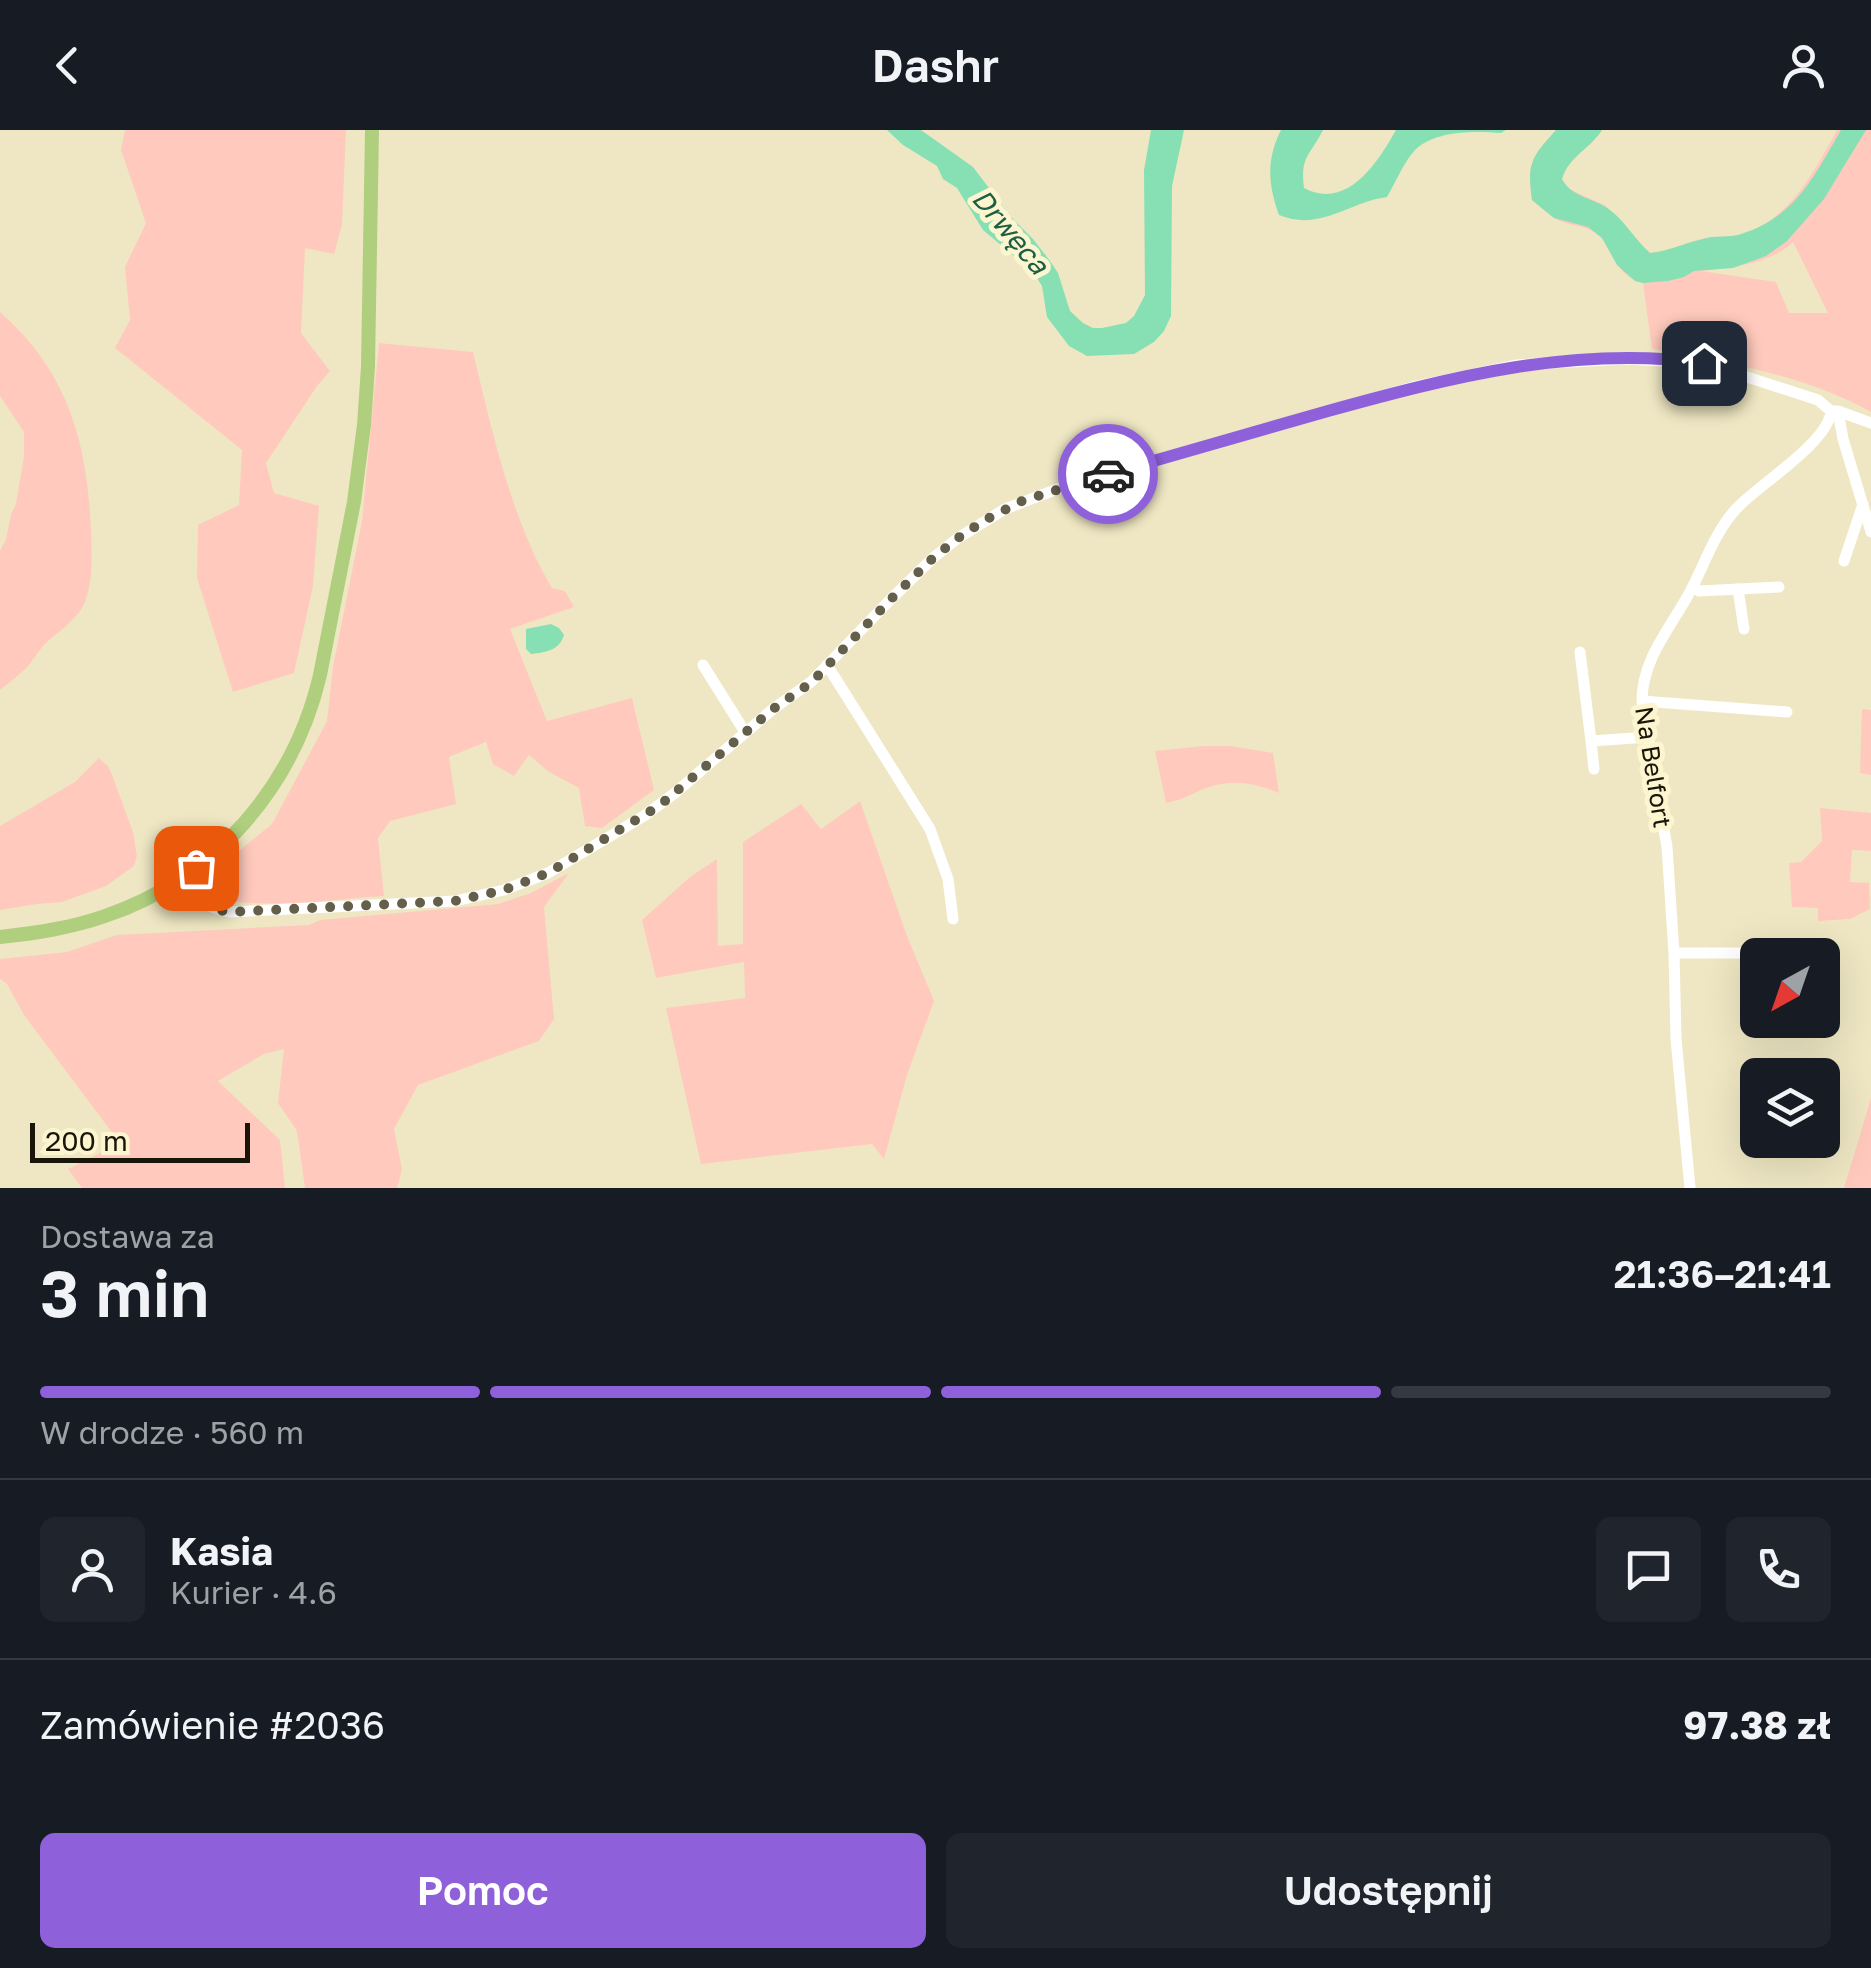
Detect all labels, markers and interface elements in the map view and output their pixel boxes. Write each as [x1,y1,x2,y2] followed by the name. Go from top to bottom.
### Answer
[40,38,95,93] icon: back
[872,38,999,92] text: Dashr
[1776,38,1831,93] icon: person
[966,182,1057,281] water label: Drwęca
[1662,321,1747,406] pin
[1677,336,1732,391] icon: home
[1058,424,1158,524] courier
[1081,447,1136,502] icon: car
[1629,704,1679,830] street label: Na Belfort
[154,826,239,911] pin
[169,841,224,896] icon: bag
[1740,938,1840,1038] north arrow
[1740,938,1840,1158] map controls
[1740,1058,1840,1158] button: layers
[30,1118,250,1162] scale bar
[45,1124,128,1157] text: 200 m
[40,1217,215,1255] text: Dostawa za
[1614,1251,1831,1296] text: 21:36–21:41
[40,1253,209,1331] text: 3 min
[40,1413,304,1451] text: W drodze · 560 m
[40,1517,145,1622] button: person
[1596,1517,1701,1622] button: chat
[1726,1517,1831,1622] button: phone
[170,1528,273,1573] text: Kasia
[170,1573,337,1611] text: Kurier · 4.6
[40,1702,385,1747] text: Zamówienie #2036
[1683,1702,1831,1747] text: 97.38 zł
[40,1833,926,1948] button: Pomoc
[946,1833,1831,1948] button: Udostępnij

